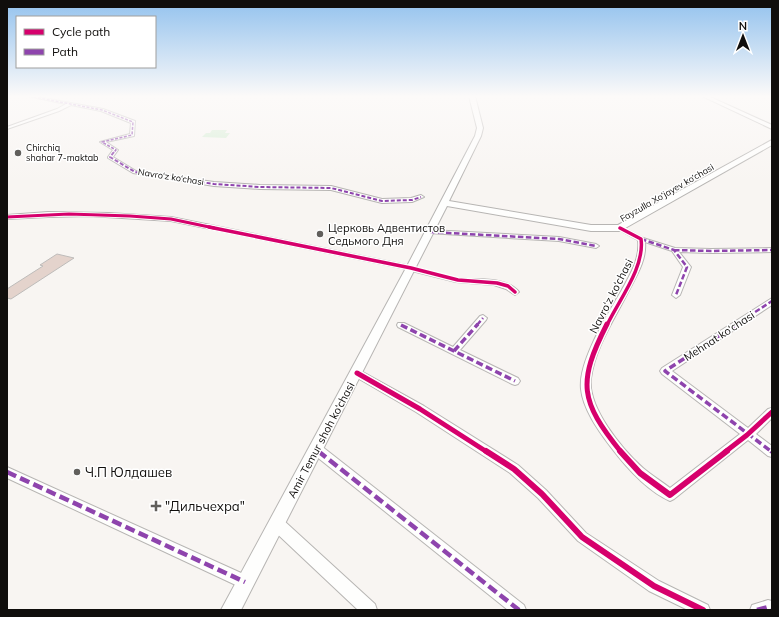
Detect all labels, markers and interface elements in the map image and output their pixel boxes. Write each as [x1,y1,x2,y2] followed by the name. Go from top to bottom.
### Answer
[16,16,156,68] legend
[723,16,763,56] north arrow
[739,19,747,33] text: N
[52,24,110,39] text: Cycle path
[52,44,78,59] text: Path
[26,142,98,163] place label: Chirchiq shahar 7-maktab
[13,148,23,158] marker: Chirchiq shahar 7-maktab
[618,161,716,225] street label: Fayzulla Xo‘jayev ko‘chasi
[137,166,205,187] street label: Navro‘z ko‘chasi
[328,221,445,248] place label: Церковь Адвентистов Седьмого Дня
[315,229,325,239] marker: Церковь Адвентистов Седьмого Дня
[586,256,636,336] street label: Navro‘z ko‘chasi
[681,308,757,364] street label: Mehnat ko‘chasi
[284,380,358,500] street label: Amir Temur shoh ko‘chasi
[85,464,172,480] place label: Ч.П Юлдашев
[72,467,82,477] marker: Ч.П Юлдашев
[165,498,245,514] place label: "Дильчехра"
[150,500,162,512] marker: "Дильчехра"

